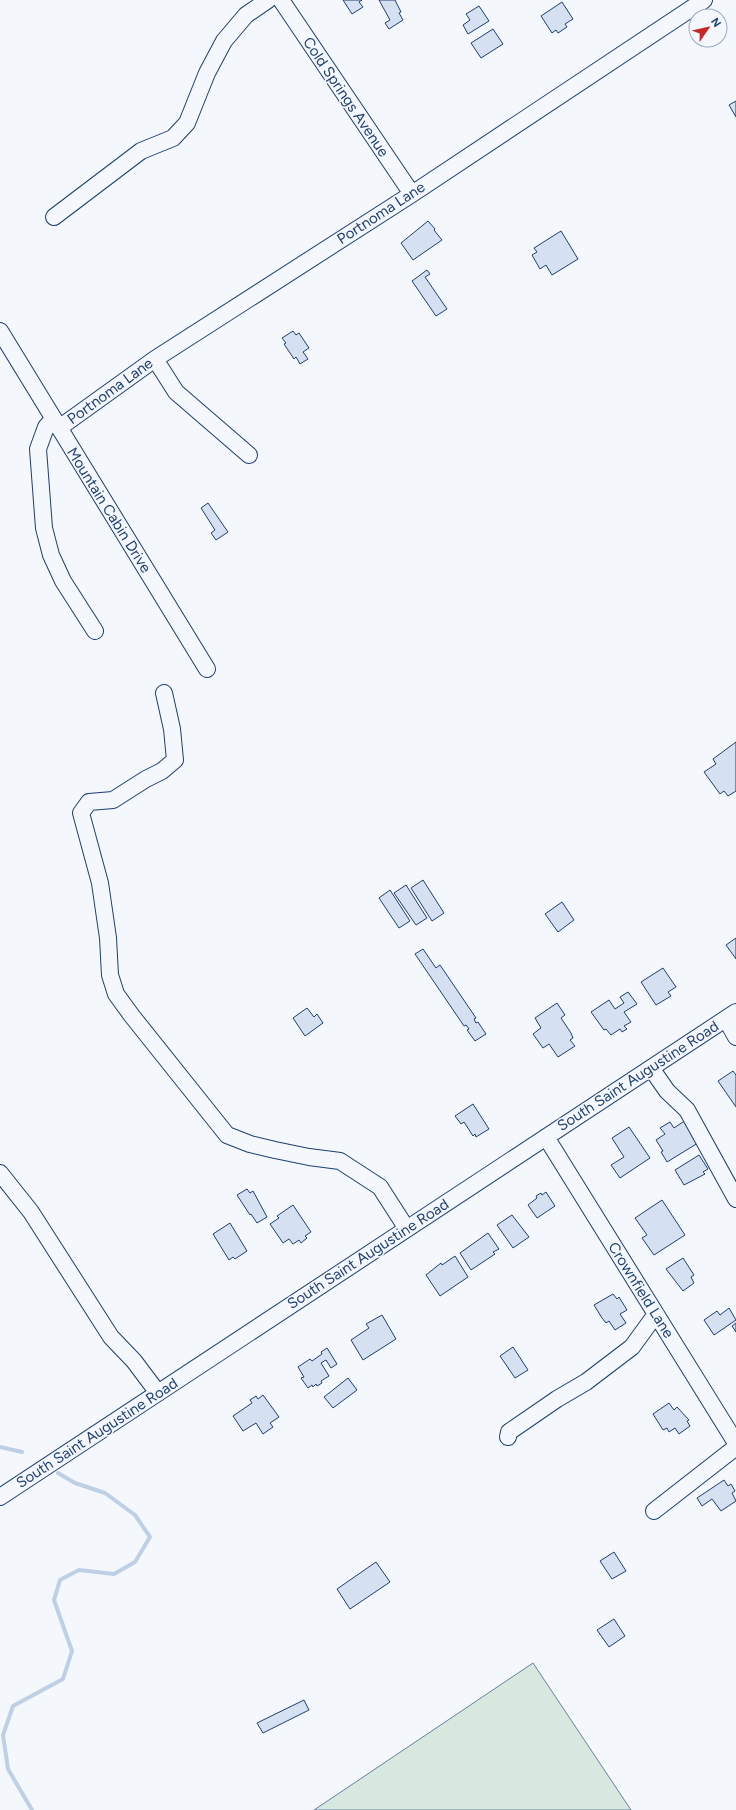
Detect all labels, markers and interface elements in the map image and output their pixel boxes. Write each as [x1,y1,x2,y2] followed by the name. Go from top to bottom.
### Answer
[688,8,728,48] north arrow
[708,16,724,30] text: N
[299,34,393,160] street label: Cold Springs Avenue
[334,178,428,248] street label: Portnoma Lane
[64,354,156,428] street label: Portnoma Lane
[63,444,155,576] street label: Mountain Cabin Drive
[554,1017,722,1135] street label: South Saint Augustine Road
[284,1195,452,1313] street label: South Saint Augustine Road
[604,1239,678,1341] street label: Crownfield Lane
[13,1374,181,1492] street label: South Saint Augustine Road

